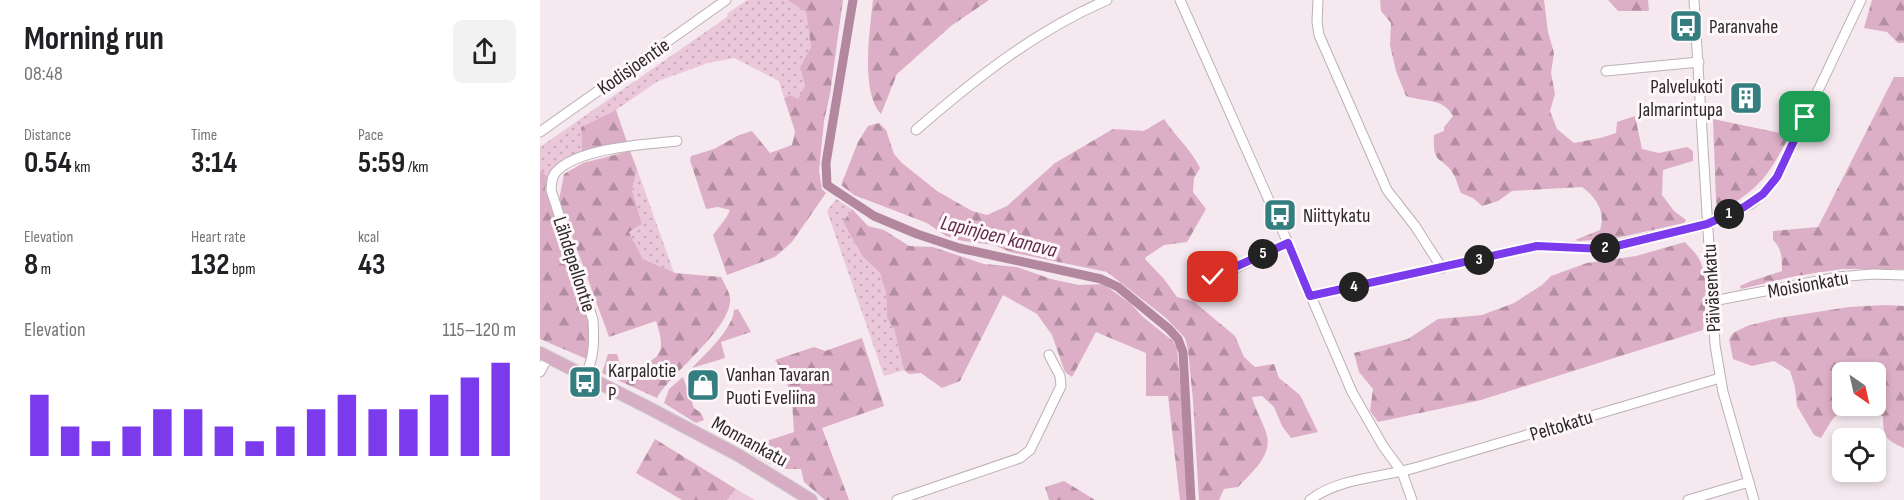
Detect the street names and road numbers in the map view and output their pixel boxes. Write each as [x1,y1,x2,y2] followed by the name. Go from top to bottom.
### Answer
[593,33,674,100] street label: Kodisjoentie
[547,214,601,315] street label: Lähdepellontie
[1698,243,1726,333] street label: Päiväsenkatu
[1766,266,1850,304] street label: Moisionkatu
[1527,405,1596,447] street label: Peltokatu
[707,411,792,473] street label: Monnankatu

